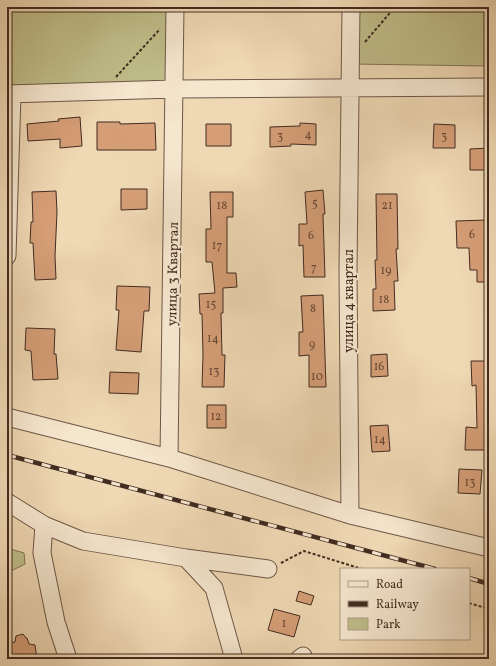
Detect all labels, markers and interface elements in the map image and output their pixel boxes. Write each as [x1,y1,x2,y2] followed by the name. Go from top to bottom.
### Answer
[304,127,312,143] house number: 4
[277,129,283,145] house number: 3
[441,129,447,145] house number: 3
[312,196,318,212] house number: 5
[217,198,227,214] house number: 18
[381,198,393,214] house number: 21
[163,221,184,326] street label: улица 3 Квартал
[469,227,475,243] house number: 6
[308,228,314,244] house number: 6
[212,238,222,254] house number: 17
[340,249,359,353] street label: улица 4 квартал
[311,260,317,276] house number: 7
[381,263,391,279] house number: 19
[379,292,389,308] house number: 18
[206,297,216,313] house number: 15
[310,301,316,317] house number: 8
[207,331,219,347] house number: 14
[309,337,315,353] house number: 9
[374,359,384,375] house number: 16
[209,364,219,380] house number: 13
[311,369,323,385] house number: 10
[210,409,222,425] house number: 12
[374,432,386,448] house number: 14
[465,475,475,491] house number: 13
[340,568,470,640] legend
[376,577,403,593] text: Road
[376,597,419,613] text: Railway
[282,616,286,632] house number: 1
[376,617,401,633] text: Park

